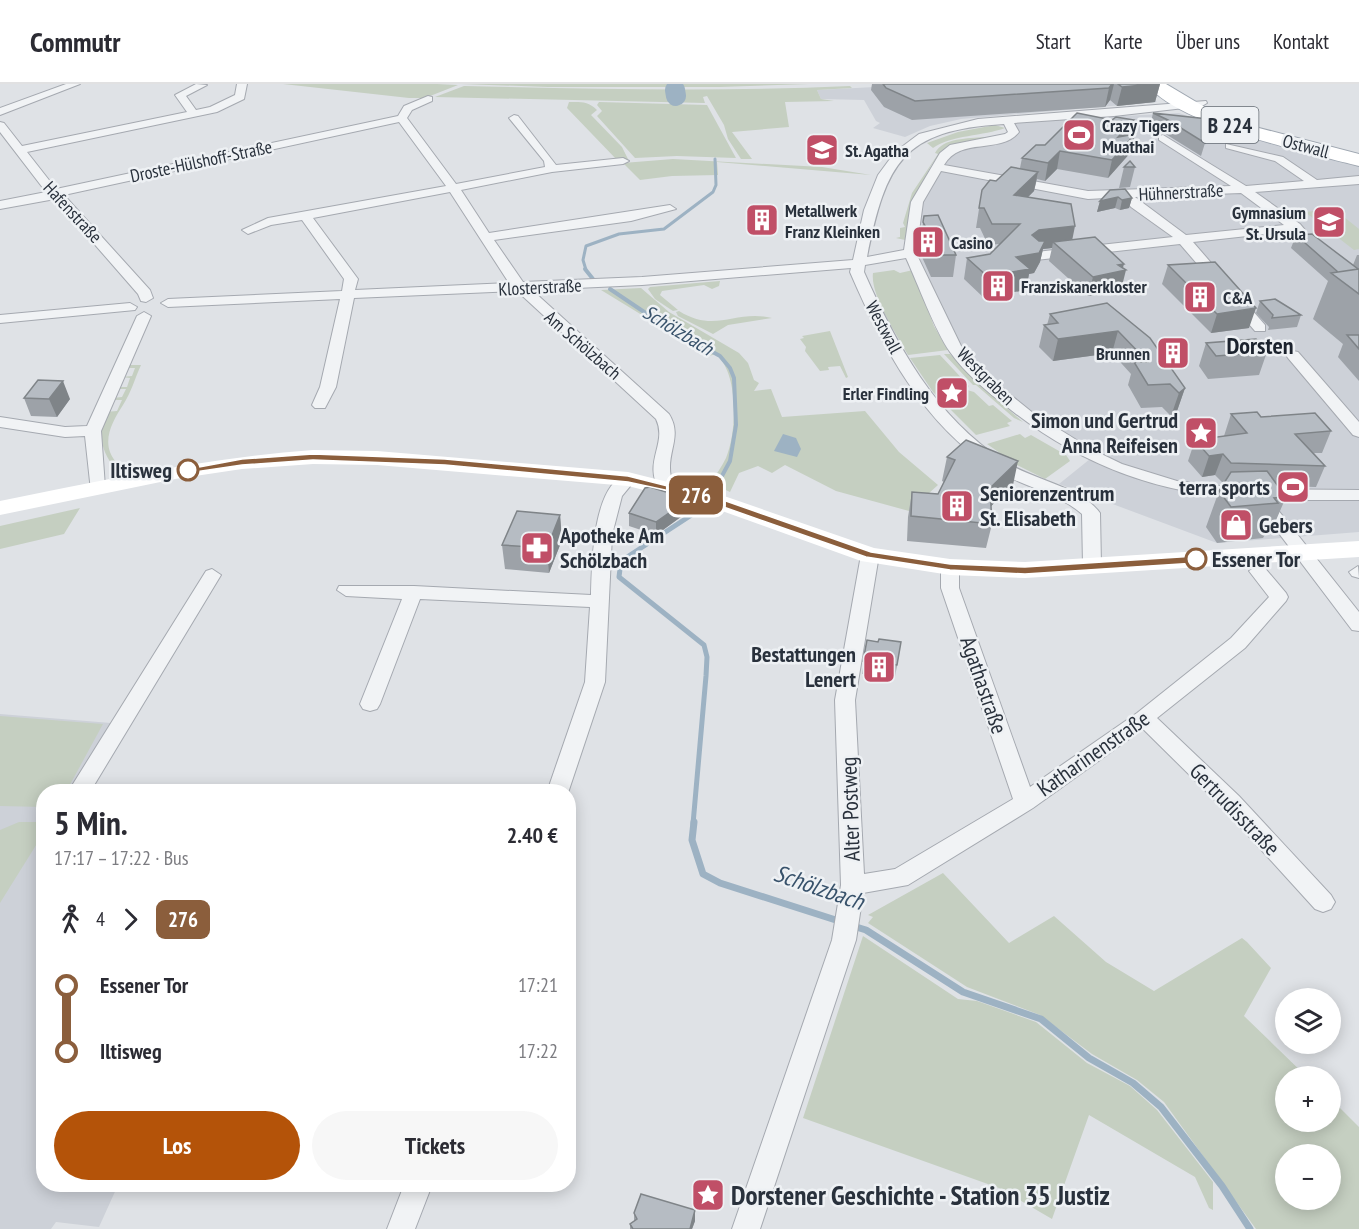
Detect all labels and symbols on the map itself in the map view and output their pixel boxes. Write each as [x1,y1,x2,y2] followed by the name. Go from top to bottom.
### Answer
[1202,107,1258,143] road number: B 224
[1102,114,1179,158] place label: Crazy Tigers Muathai
[1061,117,1097,153] sports icon: Crazy Tigers Muathai
[1280,129,1333,163] street label: Ostwall
[804,132,840,168] school or university icon: St. Agatha
[128,135,274,187] street label: Droste-Hülshoff-Straße
[845,139,909,162] place label: St. Agatha
[39,176,107,248] street label: Hafenstraße
[1138,178,1224,206] street label: Hühnerstraße
[785,199,880,243] place label: Metallwerk Franz Kleinken
[1232,201,1306,245] place label: Gymnasium St. Ursula
[744,202,780,238] building icon: Metallwerk Franz Kleinken
[1311,204,1347,240] school or university icon: Gymnasium St. Ursula
[910,224,946,260] building icon: Casino
[951,231,993,254] place label: Casino
[980,268,1016,304] building icon: Franziskanerkloster
[498,273,582,301] street label: Klosterstraße
[1021,275,1147,298] place label: Franziskanerkloster
[1182,279,1218,315] building icon: C&A
[1223,286,1253,309] place label: C&A
[861,297,908,358] street label: Westwall
[638,299,719,362] water label: Schölzbach
[540,306,626,384] street label: Am Schölzbach
[1227,330,1293,361] district label: Dorsten
[1155,335,1191,371] building icon: Brunnen
[952,342,1020,410] street label: Westgraben
[1096,342,1150,365] place label: Brunnen
[934,375,970,411] place icon: Erler Findling
[843,382,929,405] place label: Erler Findling
[1031,406,1178,459] place label: Simon und Gertrud Anna Reifeisen
[1183,415,1219,451] place icon: Simon und Gertrud Anna Reifeisen
[110,456,172,484] place label: Iltisweg
[177,459,199,481] marker: Iltisweg
[1275,469,1311,505] sports icon: terra sports
[1179,473,1270,501] place label: terra sports
[662,476,730,514] line badge: 276
[980,479,1114,532] place label: Seniorenzentrum St. Elisabeth
[939,488,975,524] building icon: Seniorenzentrum St. Elisabeth
[1218,507,1254,543] shop icon: Gebers
[1259,511,1313,539] place label: Gebers
[559,521,664,574] place label: Apotheke Am Schölzbach
[519,530,555,566] pharmacy icon: Apotheke Am Schölzbach
[1212,545,1301,573] place label: Essener Tor
[1185,548,1207,570] marker: Essener Tor
[954,633,1014,737] street label: Agathastraße
[751,640,857,693] place label: Bestattungen Lenert
[861,649,897,685] building icon: Bestattungen Lenert
[1031,704,1155,802] street label: Katharinenstraße
[834,756,866,862] street label: Alter Postweg
[1184,757,1286,861] street label: Gertrudisstraße
[770,857,869,917] water label: Schölzbach
[690,1177,726,1213] place icon: Dorstener Geschichte - Station 35 Justiz
[731,1178,1110,1212] place label: Dorstener Geschichte - Station 35 Justiz

